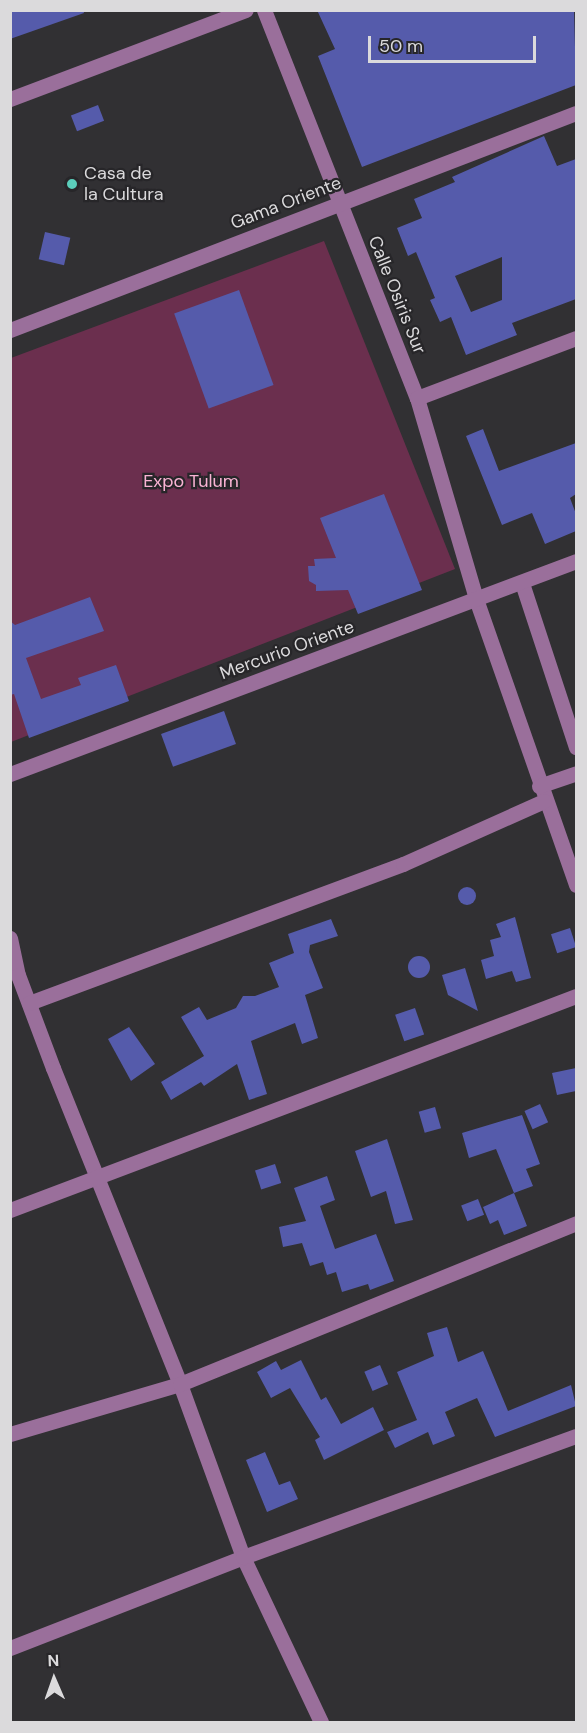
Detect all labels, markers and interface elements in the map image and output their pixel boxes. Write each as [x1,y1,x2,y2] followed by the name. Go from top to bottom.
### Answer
[371,24,539,62] scale bar
[379,34,423,58] text: 50 m
[84,163,164,206] place label: Casa de la Cultura
[228,172,344,234] street label: Gama Oriente
[65,177,79,191] marker: Casa de la Cultura
[364,233,430,357] street label: Calle Osiris Sur
[143,470,239,492] park label: Expo Tulum
[217,616,357,684] street label: Mercurio Oriente
[24,1649,84,1709] north arrow
[47,1650,60,1671] text: N

